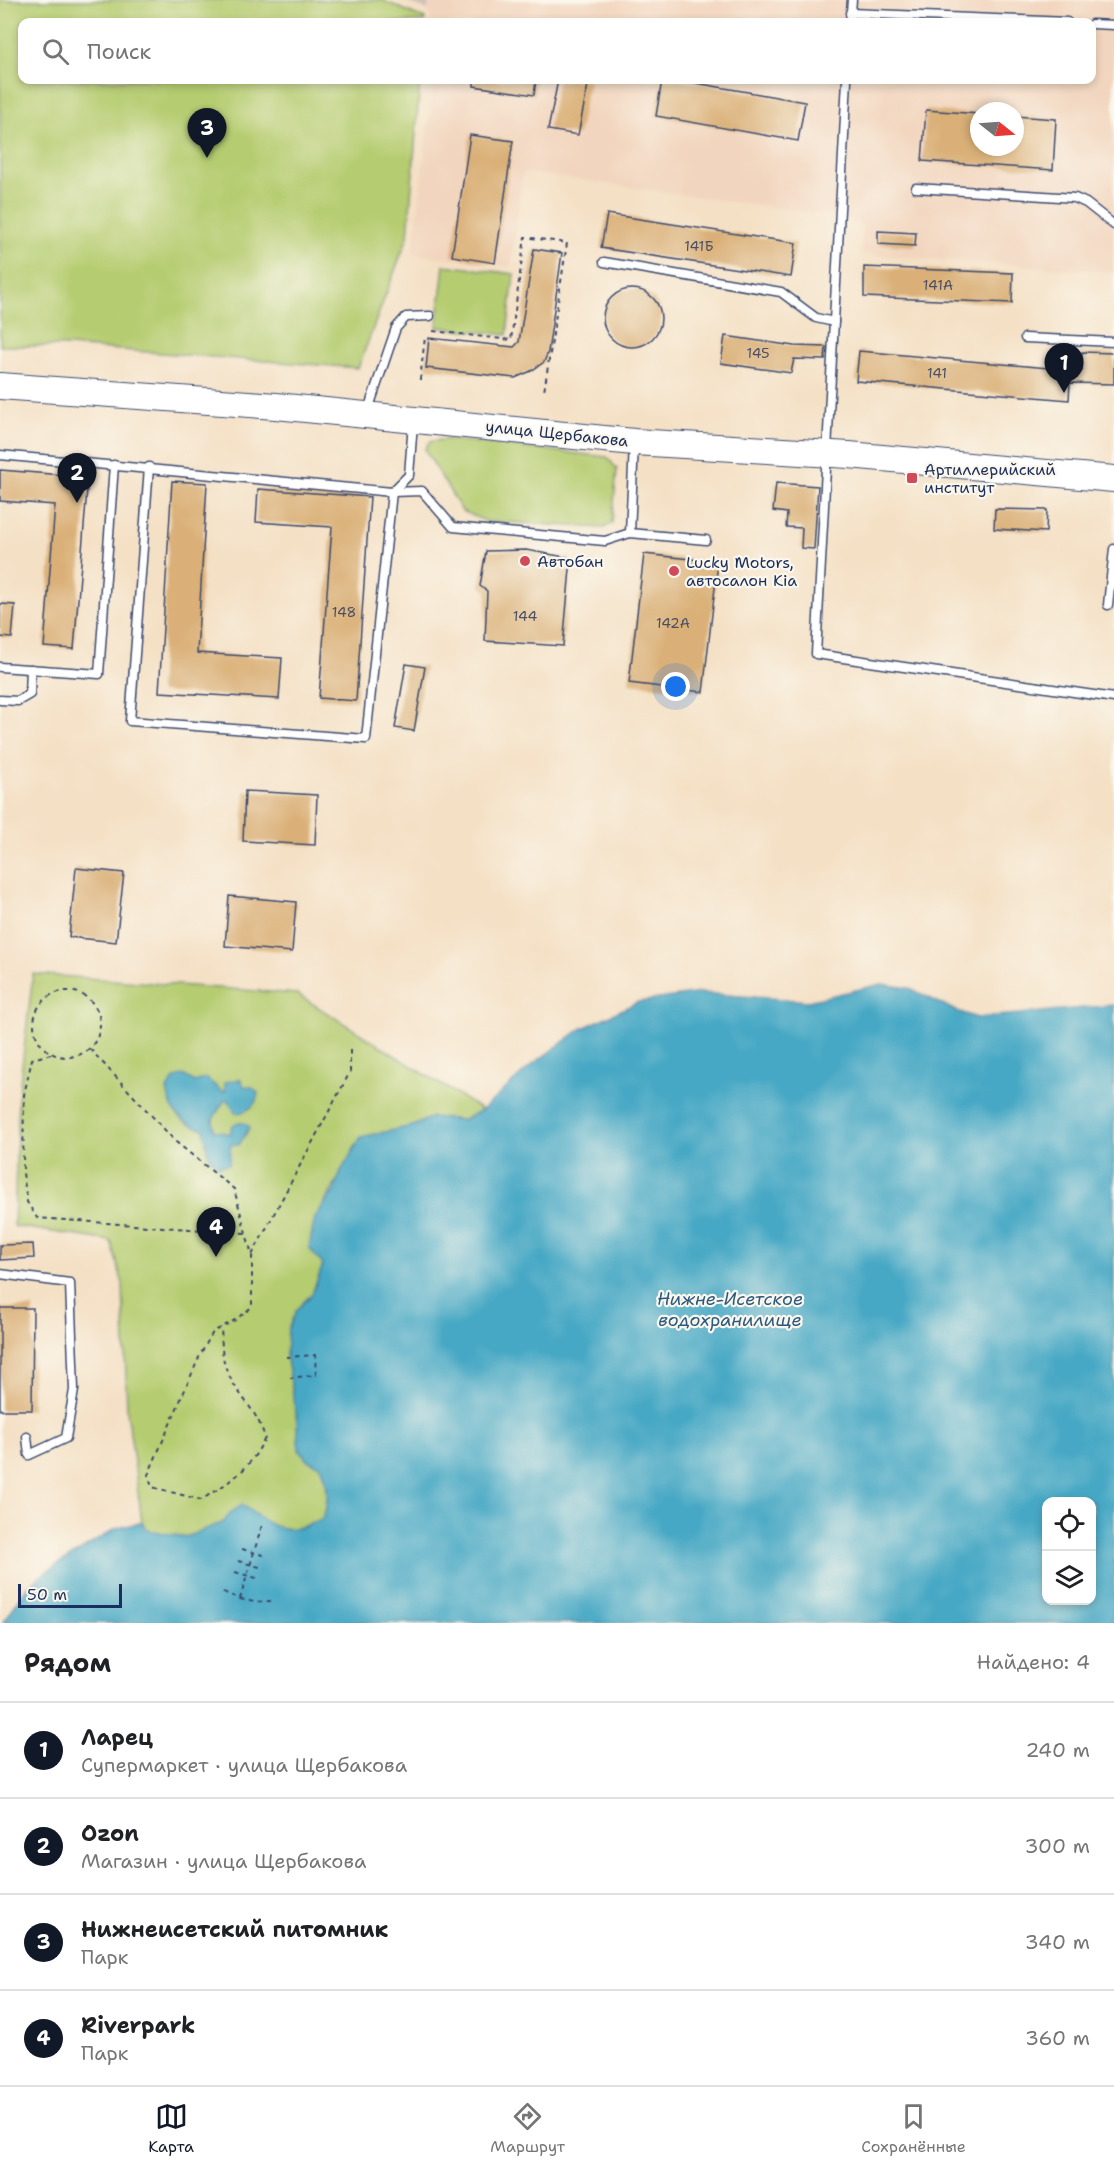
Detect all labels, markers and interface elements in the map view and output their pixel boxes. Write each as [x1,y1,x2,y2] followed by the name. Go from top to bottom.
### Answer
[18,18,1096,84] search box
[39,35,72,68] icon: search
[87,37,151,66] text: Поиск
[970,102,1024,156] north arrow
[188,108,226,158] pin: 3
[684,237,714,255] house number: 141Б
[923,276,953,294] house number: 141А
[746,344,770,362] house number: 145
[1044,344,1084,393] pin: 1
[927,364,947,382] house number: 141
[484,416,629,451] street label: улица Щербакова
[58,454,97,503] pin: 2
[924,459,1056,498] place label: Артиллерийский институт
[905,471,919,485] marker: Артиллерийский институт
[537,551,604,572] place label: Автобан
[686,552,797,591] place label: Lucky Motors, автосалон Kia
[518,554,532,568] marker: Автобан
[667,564,681,578] marker: Lucky Motors, автосалон Kia
[332,603,356,621] house number: 148
[513,607,537,625] house number: 144
[656,614,690,632] house number: 142А
[661,672,690,701] your location
[196,1208,236,1257] pin: 4
[657,1287,803,1332] water label: Нижне-Исетское водохранилище
[1042,1497,1096,1605] map controls
[1042,1497,1096,1551] button: locate
[1042,1551,1096,1605] button: layers
[18,1581,122,1608] scale bar
[27,1584,67,1605] text: 50 m
[24,1645,111,1680] text: Рядом
[977,1649,1090,1675] text: Найдено: 4
[81,1723,153,1752] text: Ларец
[39,1737,48,1763] text: 1
[1025,1737,1090,1763] text: 240 m
[81,1752,407,1778] text: Супермаркет · улица Щербакова
[81,1819,139,1848] text: Ozon
[37,1833,51,1859] text: 2
[1024,1833,1090,1859] text: 300 m
[81,1848,367,1874] text: Магазин · улица Щербакова
[81,1915,388,1944] text: Нижнеисетский питомник
[37,1929,51,1955] text: 3
[1025,1929,1090,1955] text: 340 m
[81,1944,128,1970] text: Парк
[81,2011,195,2040] text: Riverpark
[37,2025,51,2051] text: 4
[1025,2025,1090,2051] text: 360 m
[81,2040,128,2066] text: Парк
[148,2100,194,2157] tab: Карта
[490,2100,565,2157] tab: Маршрут
[861,2100,966,2157] tab: Сохранённые

